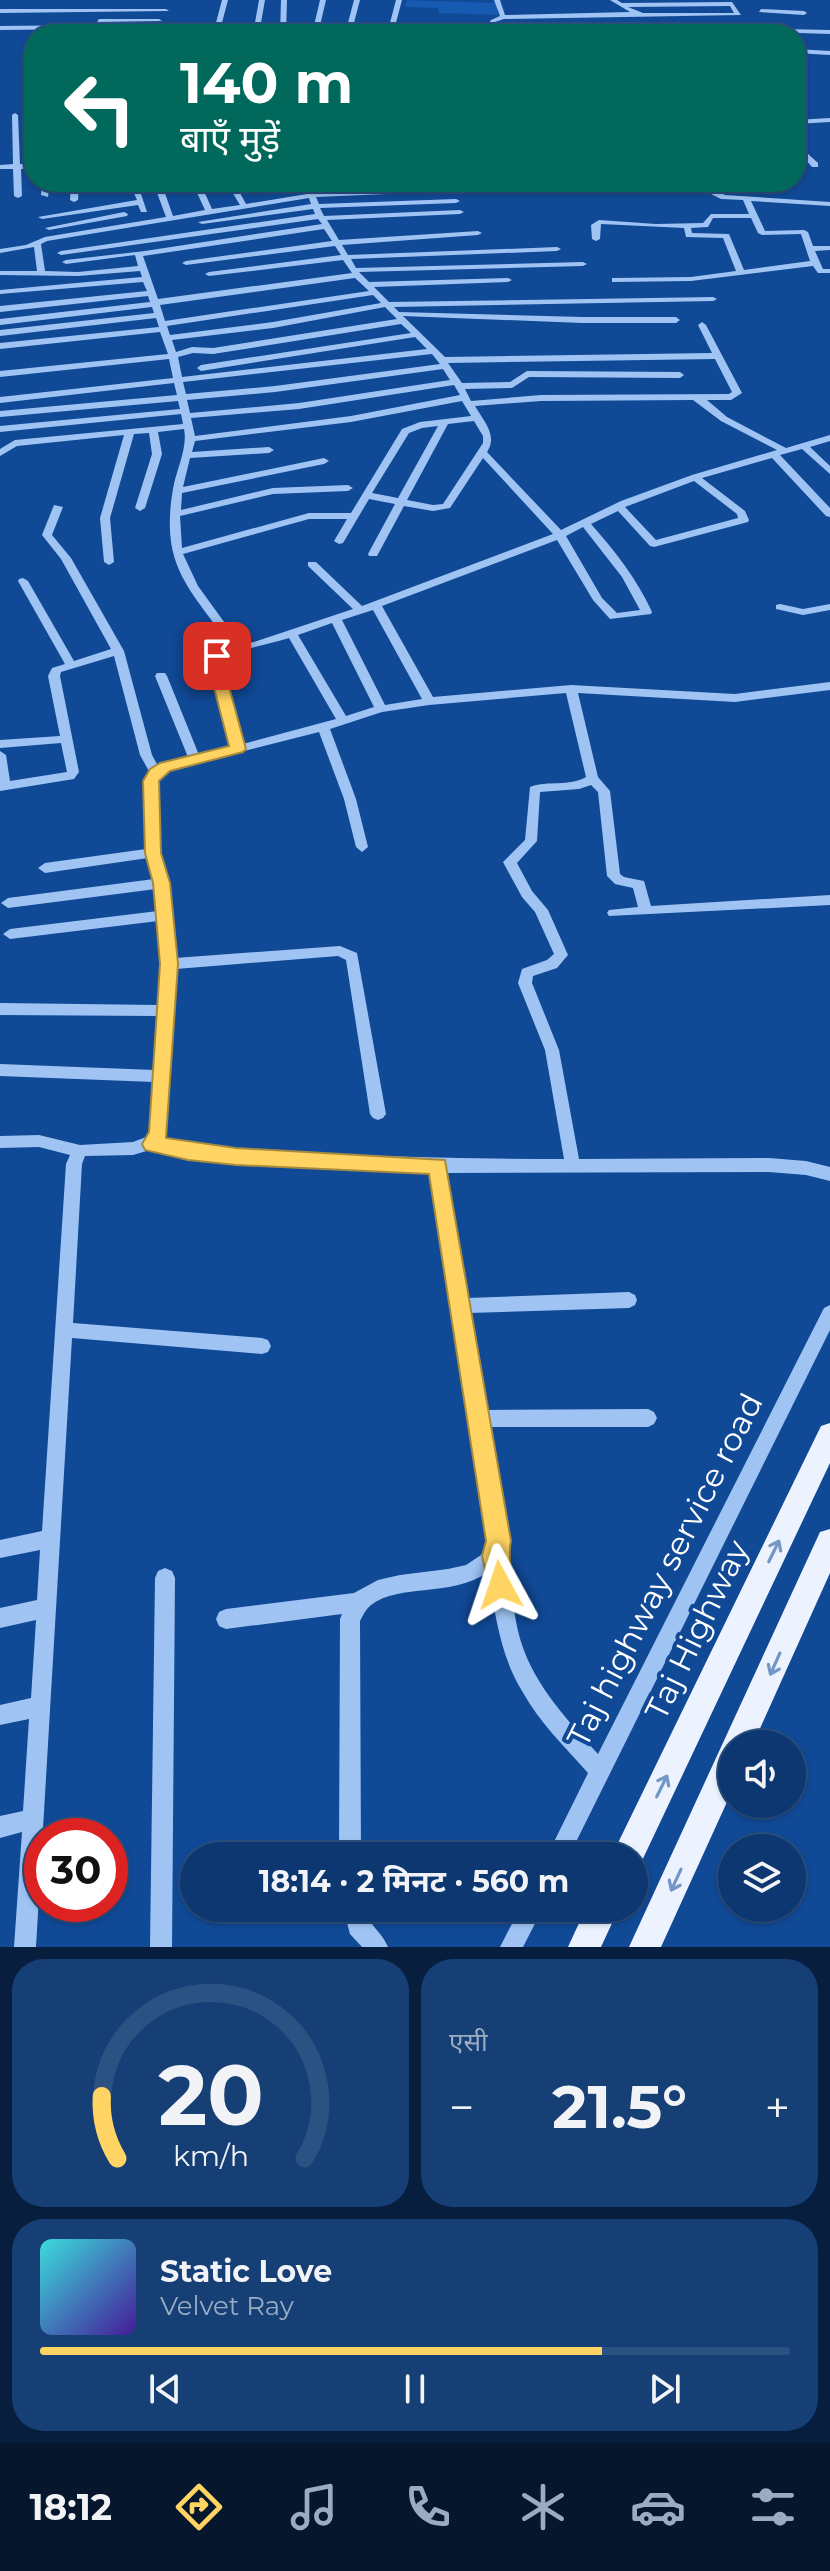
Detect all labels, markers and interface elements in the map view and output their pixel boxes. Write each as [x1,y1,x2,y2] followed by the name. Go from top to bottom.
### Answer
[180,49,353,117] text: 140 m
[48,56,152,160] icon: left
[180,117,280,161] text: बाएँ मुड़ें
[183,622,251,690] pin
[195,634,239,678] icon: arrive
[558,1387,771,1753] street label: Taj highway service road
[636,1533,757,1726] street label: Taj Highway
[767,1540,782,1564] one-way arrow
[458,1543,542,1627] position arrow
[767,1652,782,1676] one-way arrow
[718,1730,806,1922] map controls
[718,1730,806,1818] button: sound
[655,1774,670,1798] one-way arrow
[24,1818,128,1922] speed limit sign: 30
[718,1834,806,1922] button: layers
[259,1863,569,1900] text: 18:14 · 2 मिनट · 560 m
[668,1867,683,1891] one-way arrow
[449,2026,488,2058] text: एसी
[158,2044,263,2146] text: 20
[552,2070,687,2143] text: 21.5°
[449,2080,474,2134] text: −
[765,2080,790,2134] text: +
[172,2138,249,2173] text: km/h
[160,2253,332,2290] text: Static Love
[160,2290,294,2322] text: Velvet Ray
[143,2367,187,2411] icon: previous
[393,2367,437,2411] icon: pause
[643,2367,687,2411] icon: next
[171,2479,227,2535] icon: directions
[286,2479,342,2535] icon: music
[400,2479,456,2535] icon: phone
[515,2479,571,2535] icon: climate
[630,2479,686,2535] icon: car
[745,2479,801,2535] icon: filters
[29,2485,112,2529] text: 18:12

